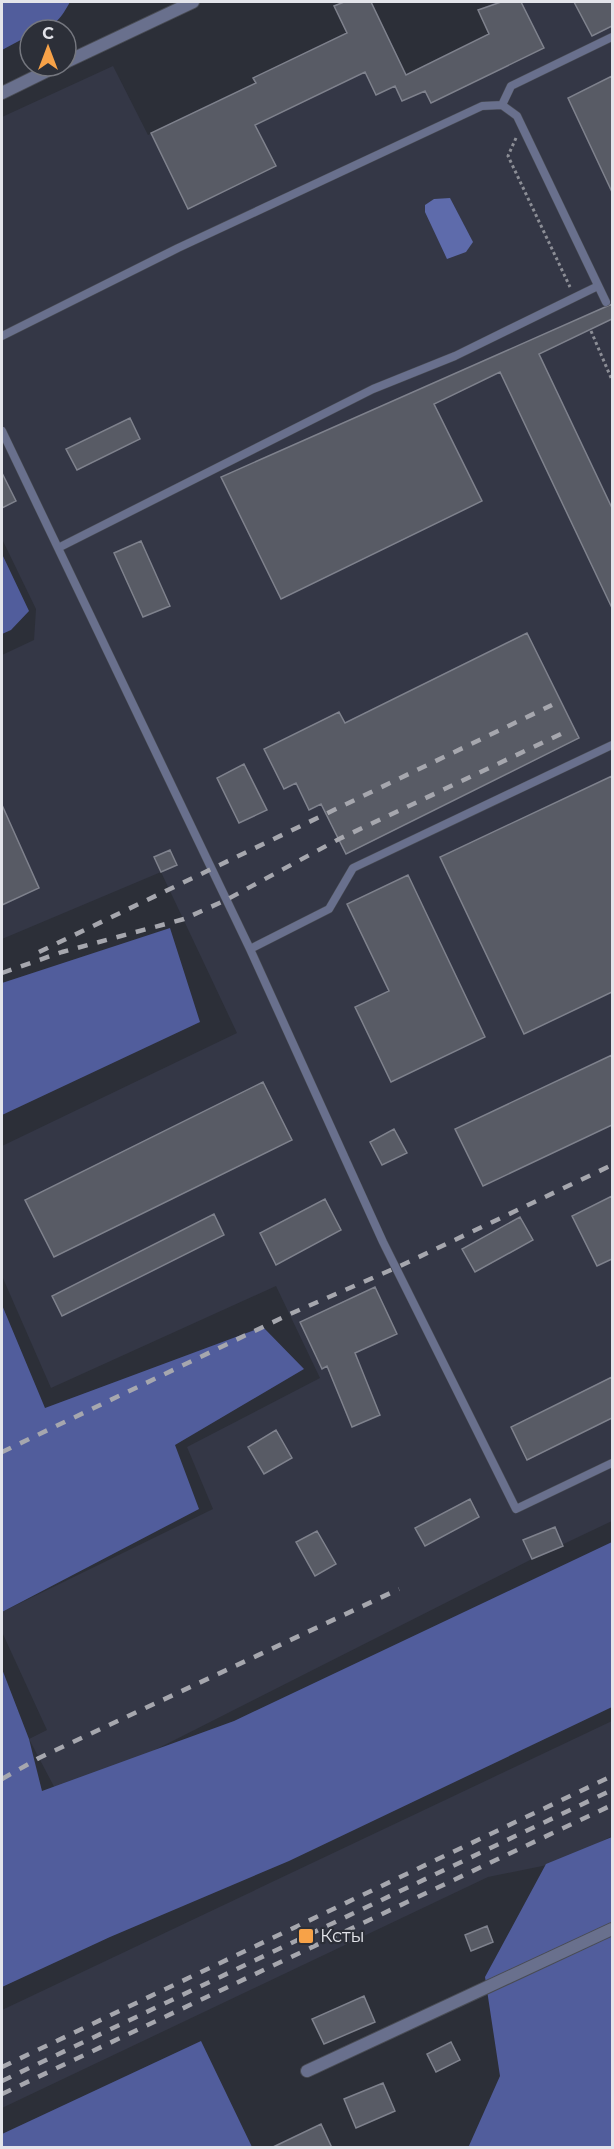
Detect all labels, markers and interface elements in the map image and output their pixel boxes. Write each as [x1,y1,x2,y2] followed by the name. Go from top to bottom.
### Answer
[18,18,78,78] north arrow
[42,24,54,43] text: С
[320,1925,365,1947] place label: Ксты
[297,1927,315,1945] marker: Ксты

